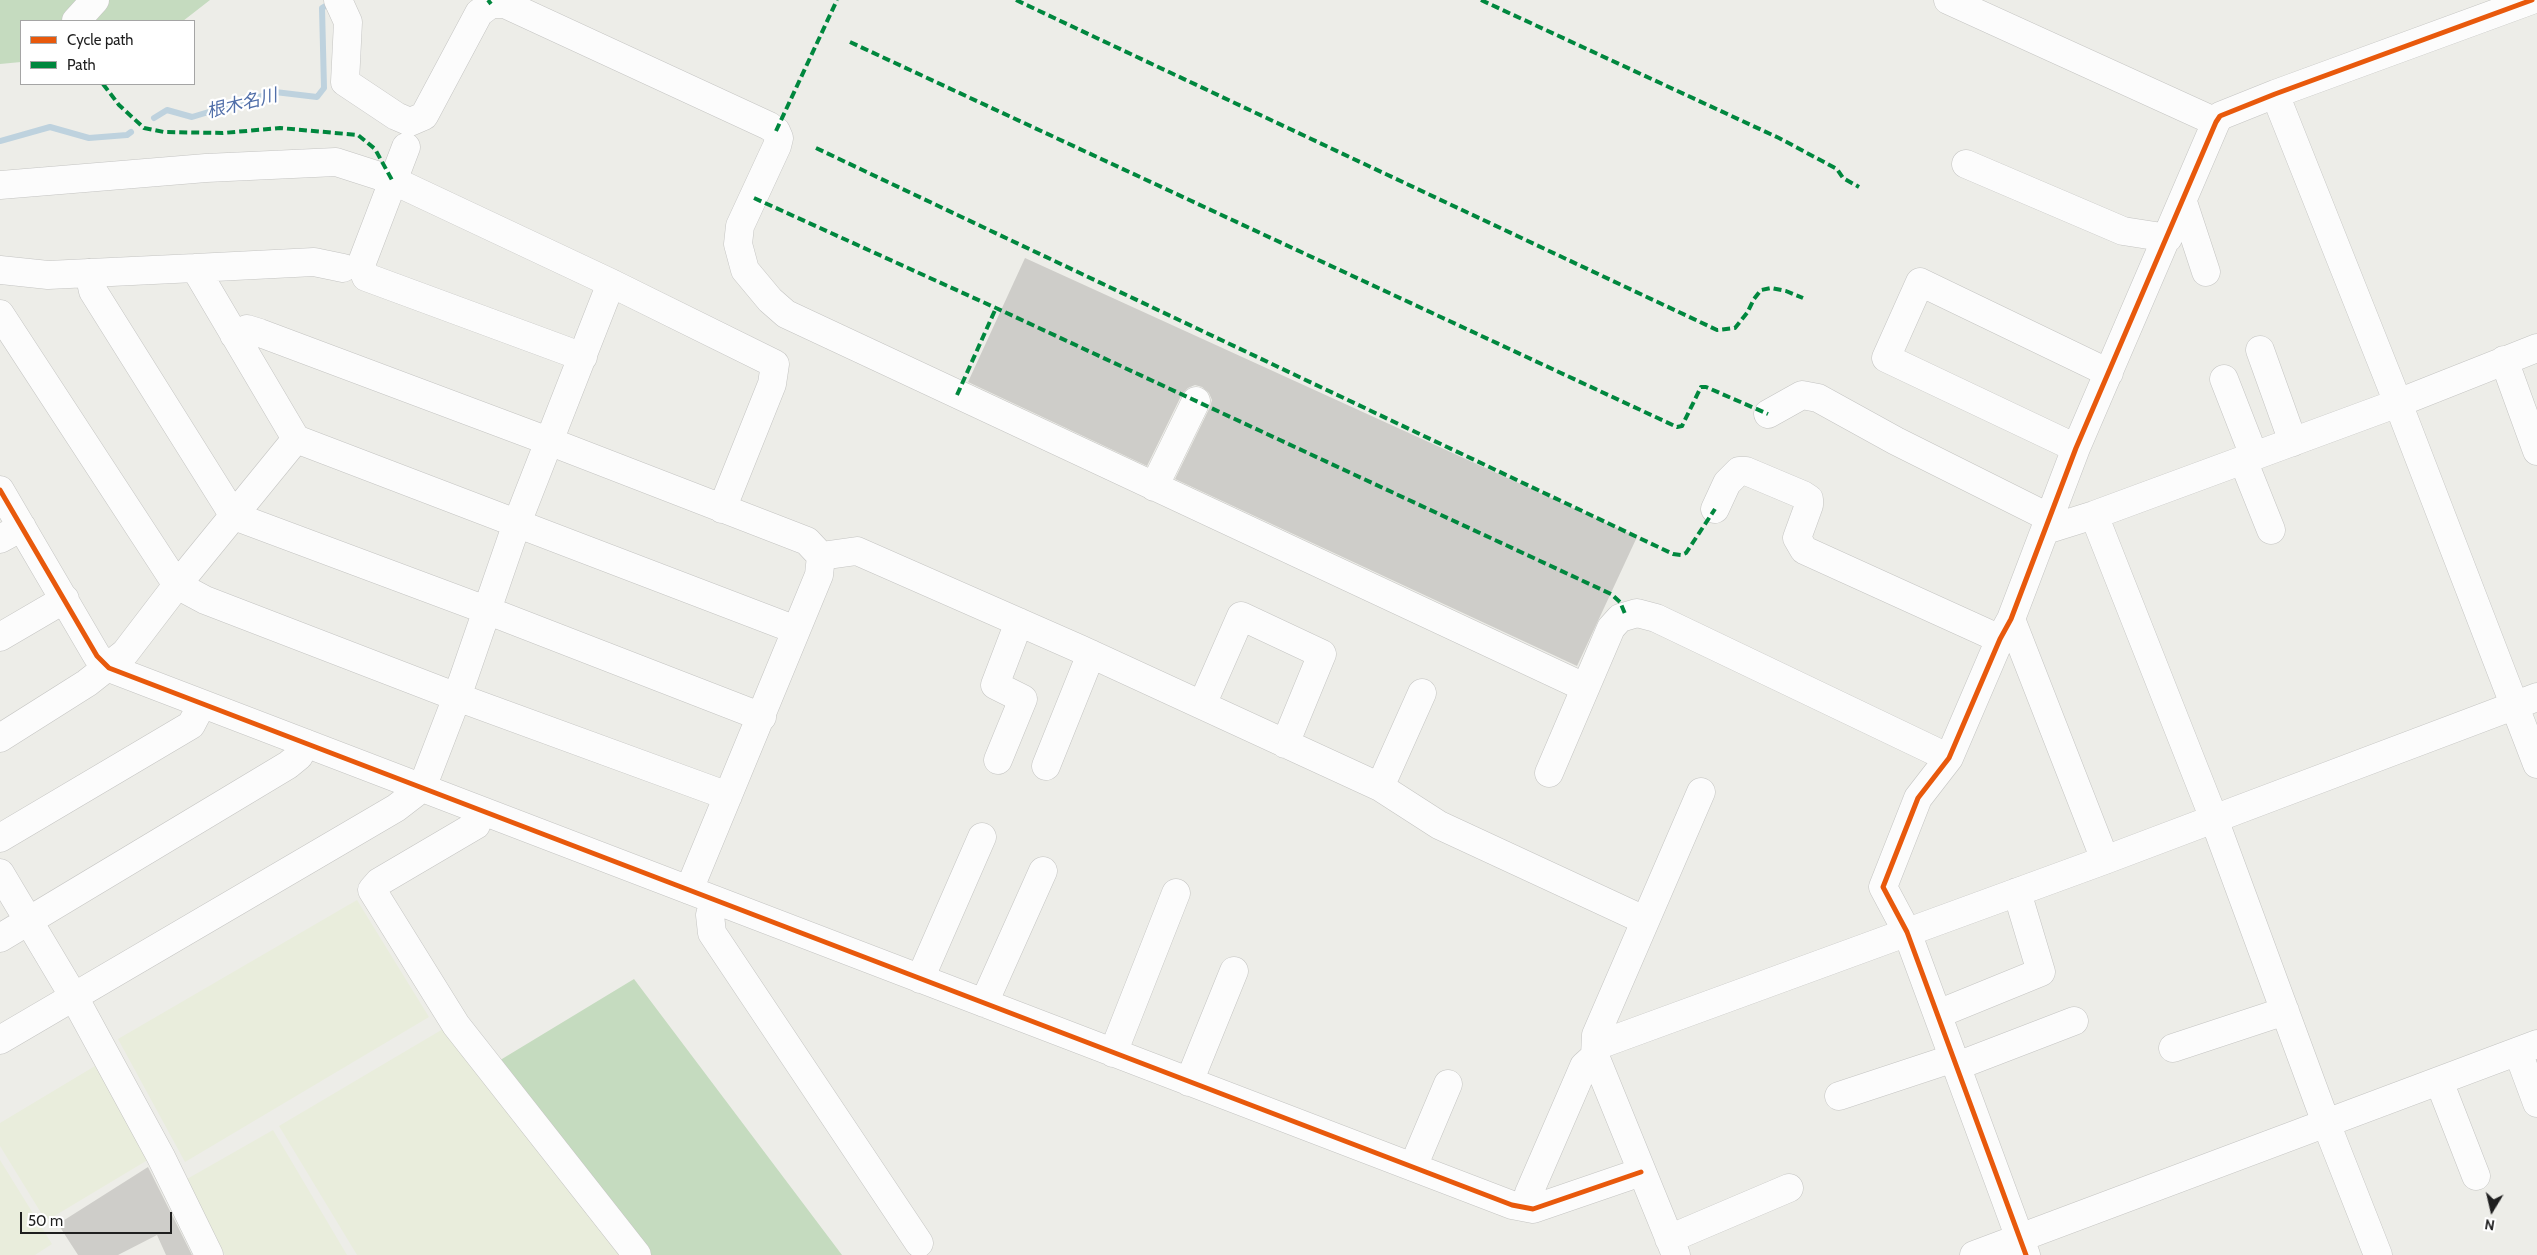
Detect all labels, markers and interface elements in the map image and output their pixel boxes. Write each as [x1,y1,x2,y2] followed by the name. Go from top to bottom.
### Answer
[20,20,195,85] legend
[67,31,133,49] text: Cycle path
[67,56,96,74] text: Path
[204,85,280,123] water label: 根木名川
[2467,1185,2517,1235] north arrow
[22,1202,175,1234] scale bar
[28,1212,63,1230] text: 50 m
[2483,1215,2496,1234] text: N

